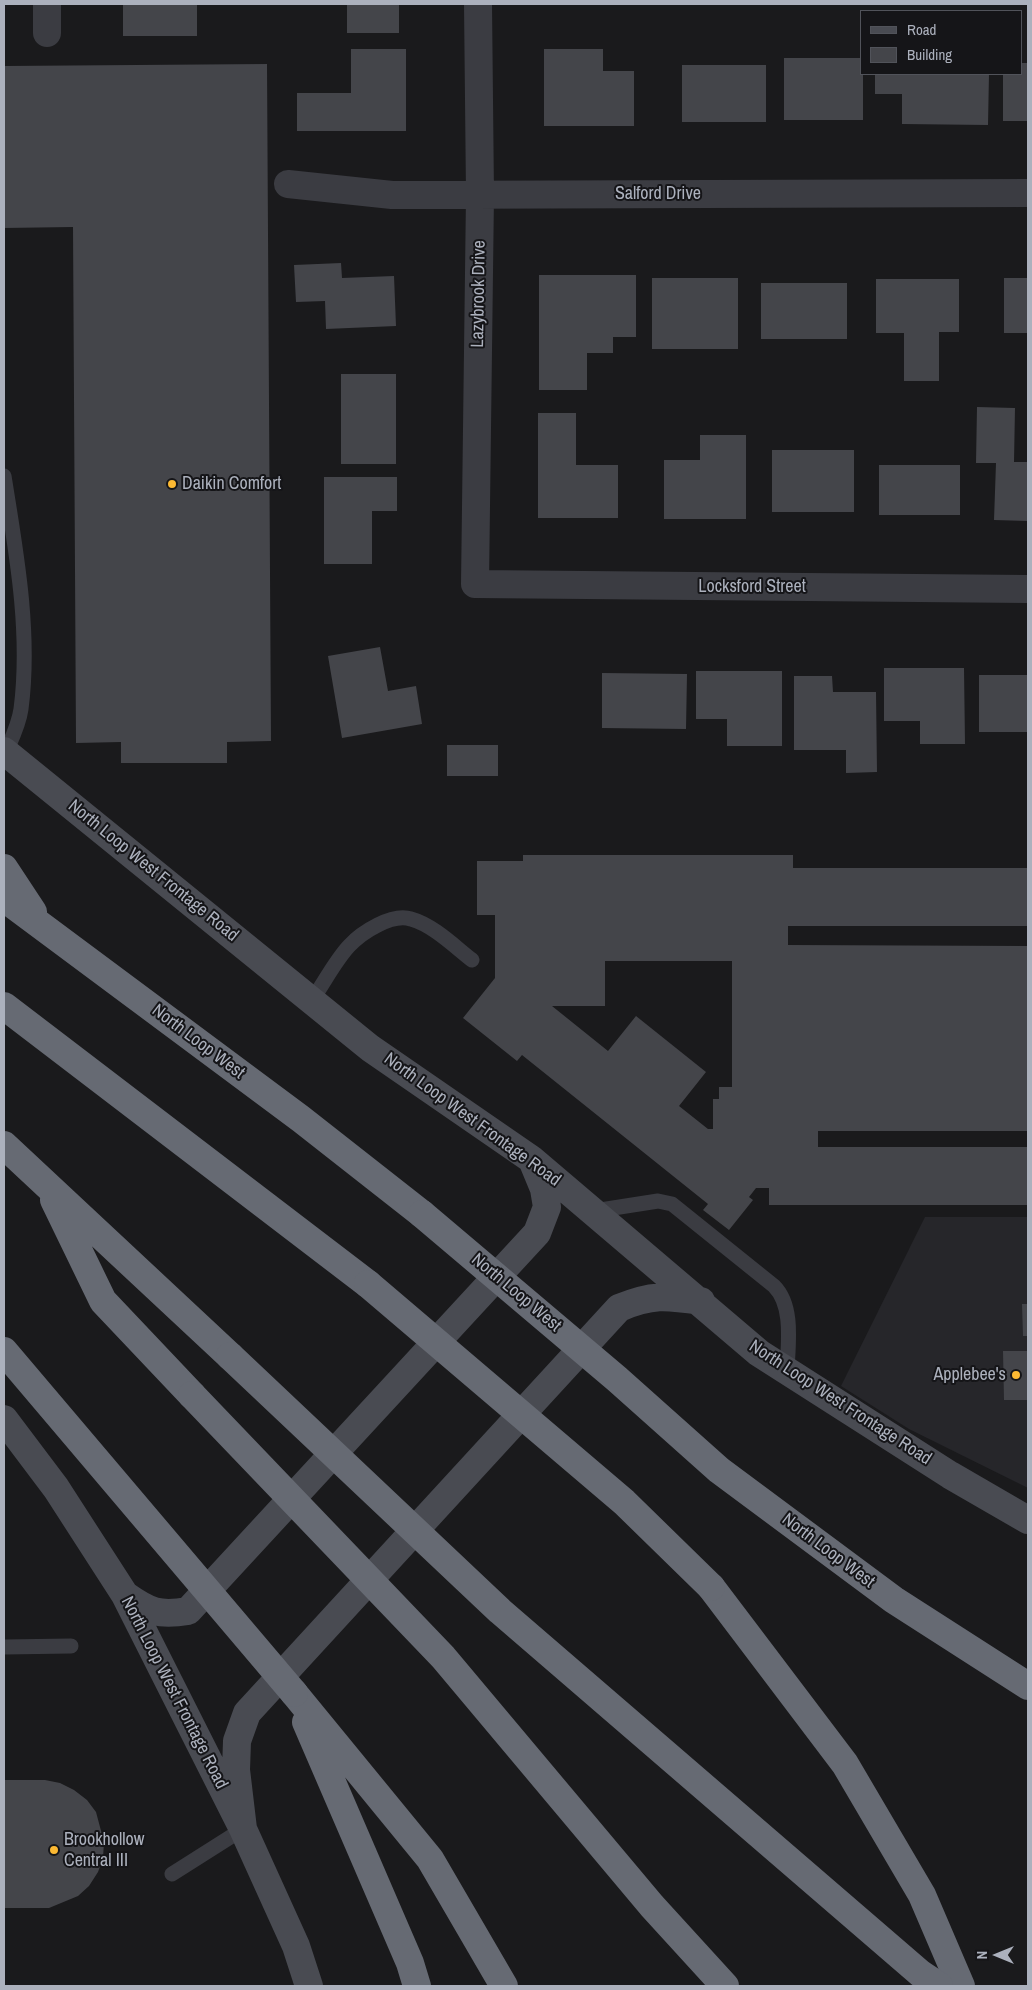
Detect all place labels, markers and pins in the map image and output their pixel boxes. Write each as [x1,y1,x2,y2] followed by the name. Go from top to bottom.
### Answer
[182,473,281,495] place label: Daikin Comfort
[166,478,178,490] marker: Daikin Comfort
[933,1364,1006,1386] place label: Applebee's
[1010,1369,1022,1381] marker: Applebee's
[64,1829,144,1872] place label: Brookhollow Central III
[48,1844,60,1856] marker: Brookhollow Central III

